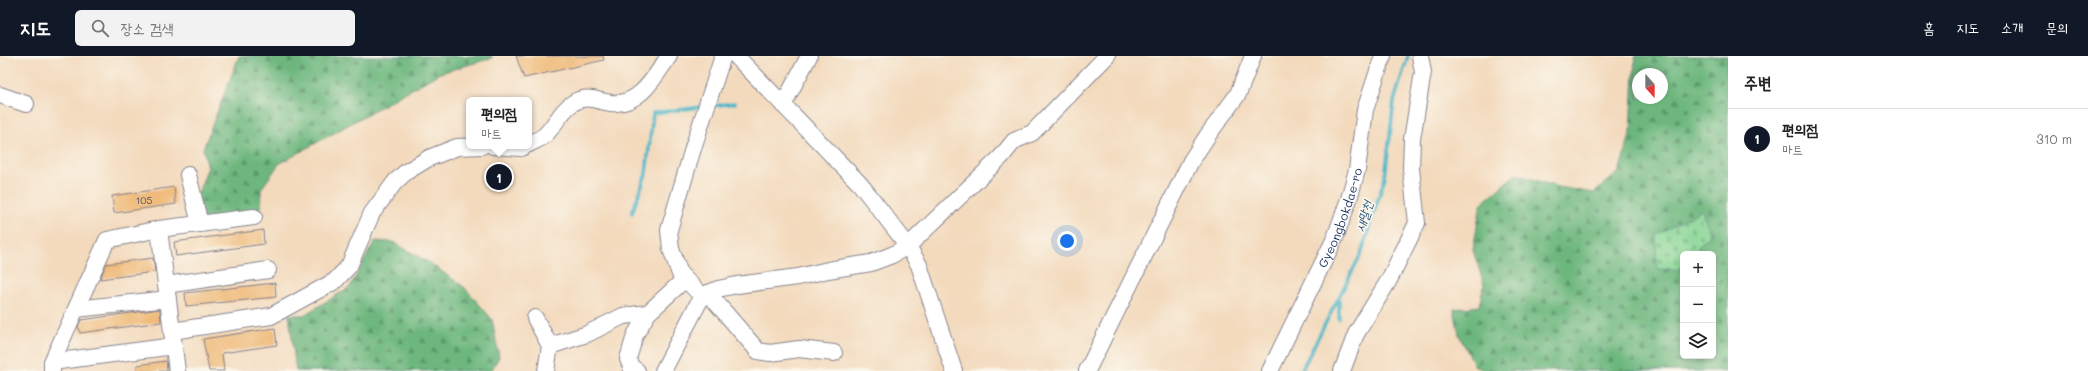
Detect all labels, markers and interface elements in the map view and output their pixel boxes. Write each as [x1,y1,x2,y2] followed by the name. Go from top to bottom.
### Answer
[75,10,355,46] search box
[20,15,51,40] text: 지도
[89,17,111,39] icon: search
[121,18,174,38] text: 장소 검색
[1923,18,1934,37] text: 홈
[1956,18,1979,37] text: 지도
[2001,18,2023,37] text: 소개
[2045,18,2068,37] text: 문의
[1632,68,1668,104] north arrow
[1744,71,1771,93] text: 주변
[466,97,532,149] popup
[481,103,517,123] text: 편의점
[1782,119,1818,139] text: 편의점
[481,124,502,141] text: 마트
[1754,130,1760,147] text: 1
[2036,130,2072,147] text: 310 m
[1782,140,1803,157] text: 마트
[486,162,512,192] pin: 1
[1314,166,1365,270] street label: Gyeongbokdae-ro
[136,193,152,207] house number: 105
[1350,197,1376,233] water label: 새말천
[1057,231,1077,251] your location
[1680,251,1716,359] map controls
[1680,251,1716,287] button: +
[1680,287,1716,323] button: −
[1680,323,1716,359] button: layers

